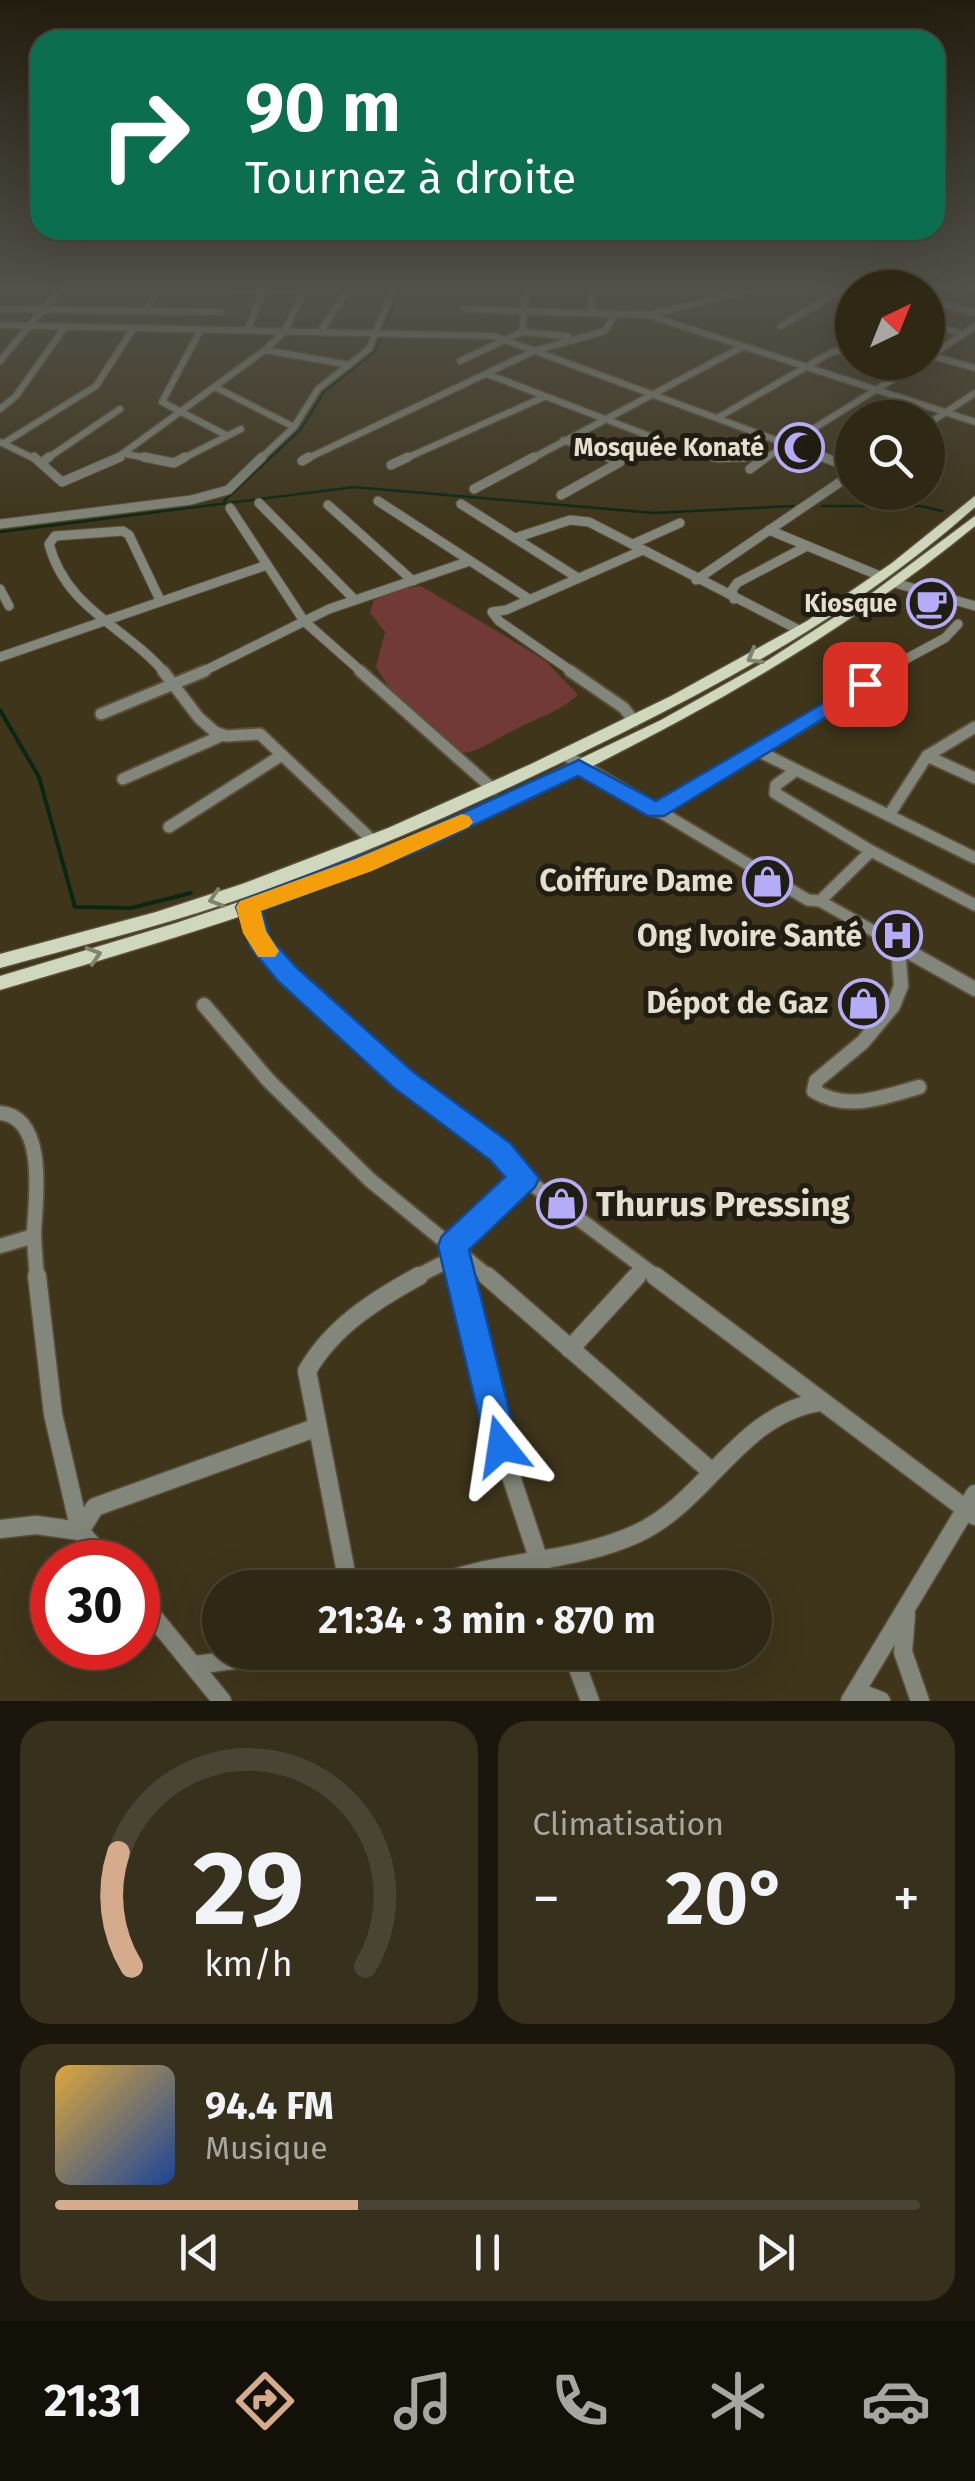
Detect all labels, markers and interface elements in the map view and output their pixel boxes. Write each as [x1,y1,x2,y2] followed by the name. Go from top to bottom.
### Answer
[245,66,401,150] text: 90 m
[80,70,210,200] icon: right
[245,151,576,205] text: Tournez à droite
[835,270,945,380] north arrow
[835,270,945,510] map controls
[835,400,945,510] button: search
[773,422,825,474] mosque icon: Mosquée Konaté
[574,433,764,463] place label: Mosquée Konaté
[906,578,958,630] cafe icon: Kiosque
[804,589,897,619] place label: Kiosque
[823,642,908,727] pin
[746,645,764,665] one-way arrow
[838,657,893,712] icon: arrive
[742,855,794,907] shop icon: Coiffure Dame
[539,863,733,899] place label: Coiffure Dame
[208,887,225,908] one-way arrow
[871,910,923,962] hospital icon: Ong Ivoire Santé
[637,918,862,954] place label: Ong Ivoire Santé
[84,946,101,967] one-way arrow
[837,977,889,1029] shop icon: Dépot de Gaz
[647,985,828,1021] place label: Dépot de Gaz
[535,1178,587,1230] shop icon: Thurus Pressing
[596,1183,851,1225] place label: Thurus Pressing
[449,1394,553,1498] position arrow
[30,1540,160,1670] speed limit sign: 30
[318,1597,656,1643] text: 21:34 · 3 min · 870 m
[533,1805,724,1843] text: Climatisation
[193,1827,304,1952] text: 29
[665,1854,787,1944] text: 20°
[533,1866,560,1932] text: −
[893,1866,920,1932] text: +
[205,1943,293,1985] text: km/h
[205,2083,334,2129] text: 94.4 FM
[205,2129,328,2167] text: Musique
[172,2225,227,2280] icon: previous
[460,2225,515,2280] icon: pause
[748,2225,803,2280] icon: next
[230,2366,300,2436] icon: directions
[388,2366,458,2436] icon: music
[545,2366,615,2436] icon: phone
[703,2366,773,2436] icon: climate
[861,2366,931,2436] icon: car
[44,2374,142,2428] text: 21:31

